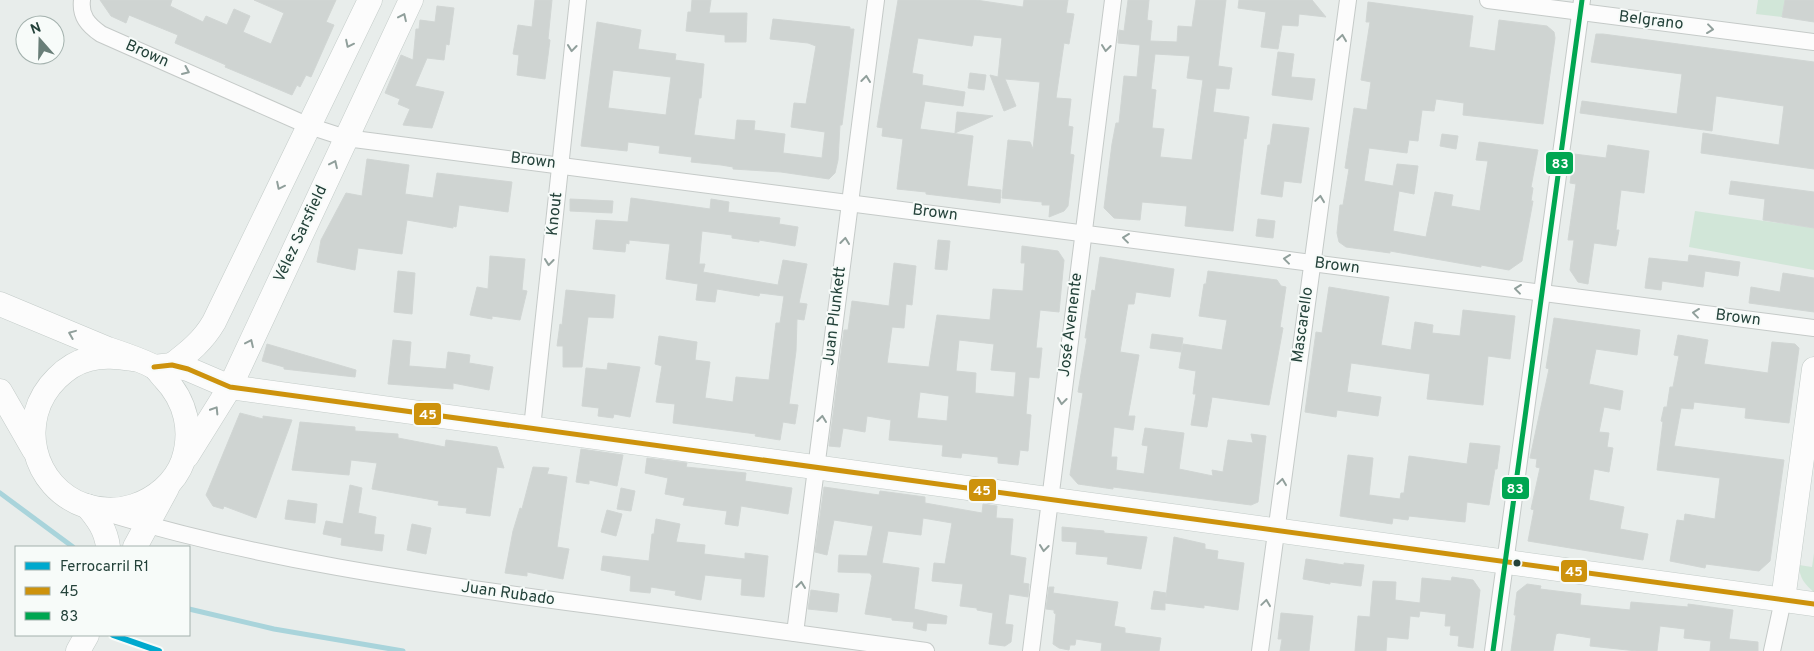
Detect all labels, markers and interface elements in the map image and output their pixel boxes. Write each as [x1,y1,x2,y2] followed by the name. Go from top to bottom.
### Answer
[1617,7,1685,35] street label: Belgrano
[397,13,407,22] one-way arrow
[15,15,65,65] north arrow
[28,19,44,39] text: N
[1706,23,1714,34] one-way arrow
[1337,34,1347,43] one-way arrow
[122,36,172,72] street label: Brown
[345,39,355,48] one-way arrow
[567,45,578,53] one-way arrow
[1101,45,1112,53] one-way arrow
[181,65,190,76] one-way arrow
[860,75,871,83] one-way arrow
[509,148,557,174] street label: Brown
[1545,151,1574,175] line badge: 83
[1551,156,1569,173] text: 83
[328,160,338,169] one-way arrow
[276,181,286,190] one-way arrow
[270,182,332,286] street label: Vélez Sarsfield
[543,191,567,237] street label: Knout
[1315,195,1325,204] one-way arrow
[911,200,959,226] street label: Brown
[1122,233,1130,244] one-way arrow
[839,236,850,244] one-way arrow
[1313,253,1361,279] street label: Brown
[1283,254,1291,265] one-way arrow
[544,259,555,267] one-way arrow
[819,265,851,367] street label: Juan Plunkett
[1055,272,1087,378] street label: José Avenente
[1513,285,1522,295] one-way arrow
[1288,286,1318,364] street label: Mascarello
[1714,305,1762,331] street label: Brown
[1692,308,1700,319] one-way arrow
[68,329,77,340] one-way arrow
[244,339,255,348] one-way arrow
[1057,397,1068,405] one-way arrow
[413,402,442,426] line badge: 45
[209,406,219,415] one-way arrow
[419,407,437,424] text: 45
[816,415,827,423] one-way arrow
[1501,476,1530,500] line badge: 83
[968,478,997,502] line badge: 45
[1276,478,1287,486] one-way arrow
[1506,481,1524,498] text: 83
[973,483,991,500] text: 45
[1039,544,1050,552] one-way arrow
[15,546,190,636] legend
[60,558,149,577] text: Ferrocarril R1
[1512,558,1522,568] unlabelled marker
[1560,559,1588,583] line badge: 45
[1565,564,1583,581] text: 45
[460,578,556,610] street label: Juan Rubado
[795,580,806,588] one-way arrow
[60,583,79,602] text: 45
[1260,598,1271,606] one-way arrow
[60,608,78,627] text: 83

